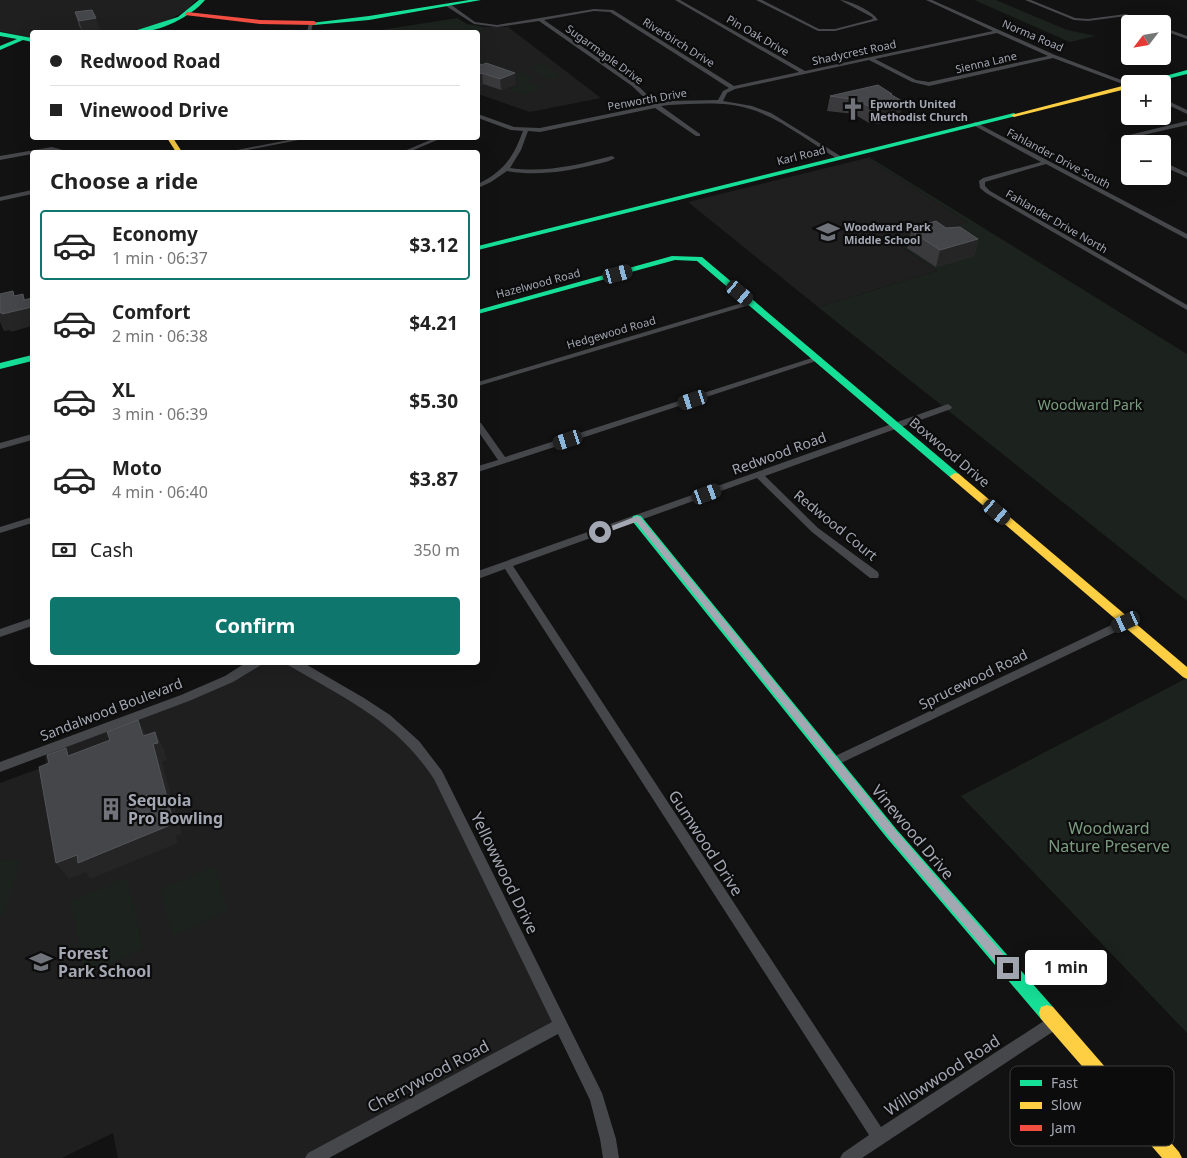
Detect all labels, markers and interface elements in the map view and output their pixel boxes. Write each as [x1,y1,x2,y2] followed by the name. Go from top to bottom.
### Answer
[724,11,792,59] street label: Pin Oak Drive
[640,14,718,70] street label: Riverbirch Drive
[1000,15,1066,55] street label: Norma Road
[1121,15,1171,65] north arrow
[1121,15,1171,185] map controls
[563,21,647,87] street label: Sugarmaple Drive
[811,36,897,68] street label: Shadycrest Road
[80,48,221,74] text: Redwood Road
[954,48,1018,76] street label: Sienna Lane
[1121,75,1171,125] button: +
[606,85,688,113] street label: Penworth Drive
[840,96,866,122] church icon: Epworth United Methodist Church
[870,96,968,124] place label: Epworth United Methodist Church
[80,97,229,123] text: Vinewood Drive
[1005,124,1113,192] street label: Fahlander Drive South
[1121,135,1171,185] button: −
[775,142,827,168] street label: Karl Road
[50,165,198,195] text: Choose a ride
[1003,186,1111,256] street label: Fahlander Drive North
[815,219,841,245] school or university icon: Woodward Park Middle School
[844,219,931,247] place label: Woodward Park Middle School
[112,221,198,247] text: Economy
[52,223,97,268] icon: car
[409,232,458,258] text: $3.12
[112,247,208,269] text: 1 min · 06:37
[601,263,634,285] car
[494,265,582,301] street label: Hazelwood Road
[723,278,756,308] car
[112,299,191,325] text: Comfort
[52,301,97,346] icon: car
[409,310,458,336] text: $4.21
[565,312,657,352] street label: Hedgewood Road
[112,325,208,347] text: 2 min · 06:38
[112,377,135,403] text: XL
[52,379,97,424] icon: car
[409,388,458,414] text: $5.30
[676,388,709,412] car
[1038,395,1143,414] park label: Woodward Park
[112,403,208,425] text: 3 min · 06:39
[906,413,994,491] street label: Boxwood Drive
[729,427,829,479] street label: Redwood Road
[551,428,584,452] car
[112,455,162,481] text: Moto
[52,457,97,502] icon: car
[409,466,458,492] text: $3.87
[112,481,208,503] text: 4 min · 06:40
[690,482,723,506] car
[790,485,882,565] street label: Redwood Court
[980,497,1013,527] car
[589,521,611,543] route start
[50,536,78,564] icon: cash
[90,537,134,563] text: Cash
[413,539,460,561] text: 350 m
[50,597,460,655] button: Confirm
[1109,609,1142,635] car
[915,644,1031,714] street label: Sprucewood Road
[37,673,185,745] street label: Sandalwood Boulevard
[867,780,959,884] street label: Vinewood Drive
[664,786,748,900] street label: Gumwood Drive
[128,789,223,829] place label: Sequoia Pro Bowling
[98,796,124,822] building icon: Sequoia Pro Bowling
[466,808,544,938] street label: Yellowwood Drive
[1048,817,1170,857] park label: Woodward Nature Preserve
[58,942,151,982] place label: Forest Park School
[28,949,54,975] school or university icon: Forest Park School
[1026,950,1108,986] callout: 1 min
[1044,956,1088,978] text: 1 min
[997,957,1019,979] route end
[880,1029,1004,1121] street label: Willowwood Road
[363,1035,493,1117] street label: Cherrywood Road
[1010,1066,1174,1146] legend
[1051,1073,1078,1092] text: Fast
[1051,1095,1082,1114] text: Slow
[1049,1118,1076,1137] text: Jam

